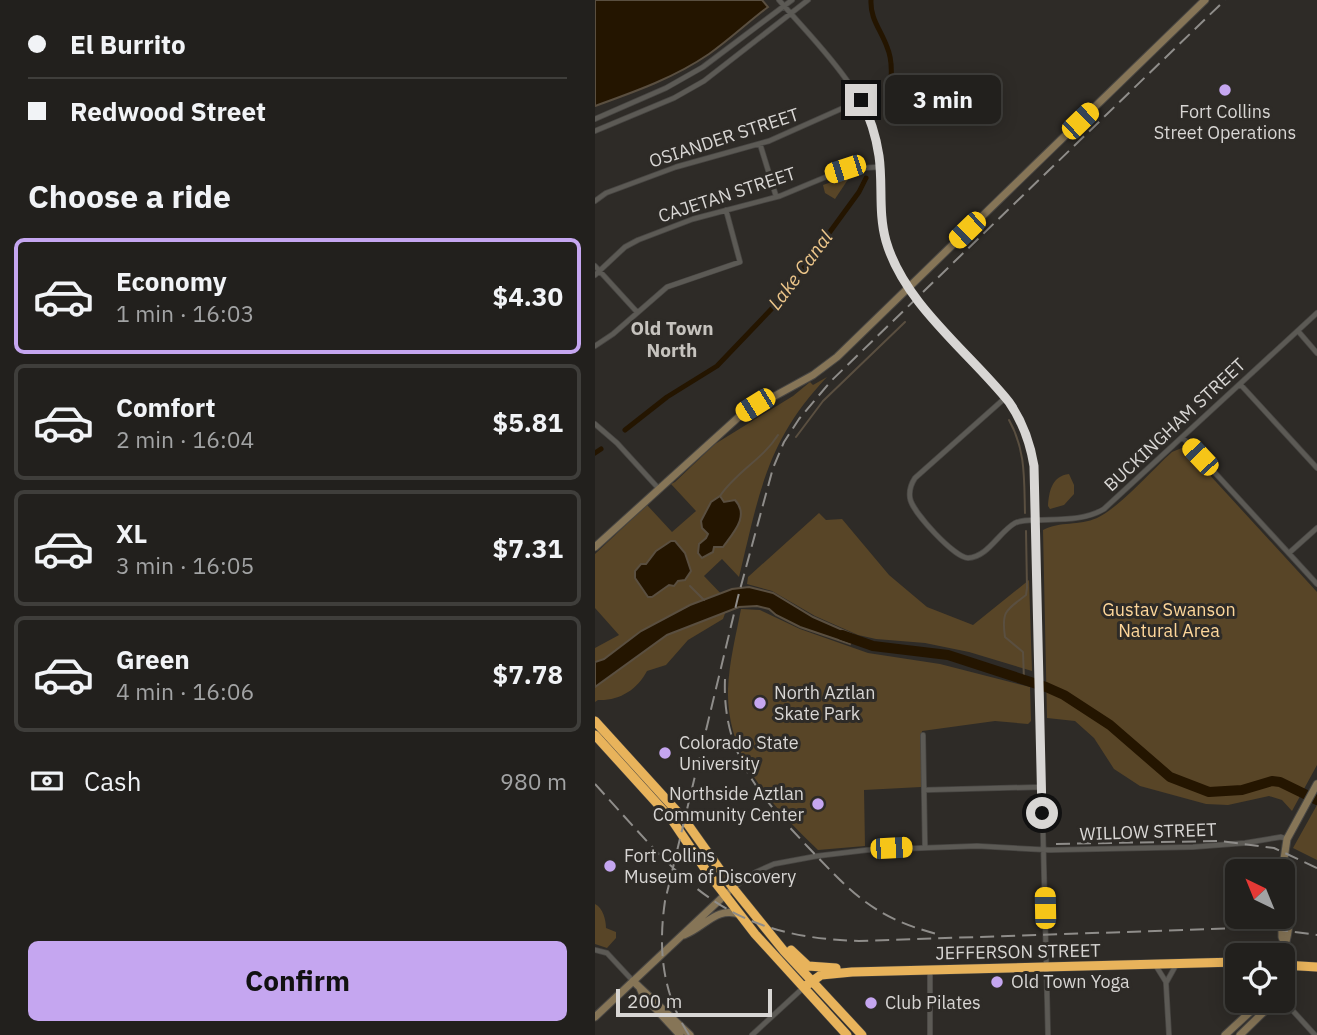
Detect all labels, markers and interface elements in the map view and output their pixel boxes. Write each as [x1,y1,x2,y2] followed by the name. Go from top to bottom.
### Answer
[70,27,186,61] text: El Burrito
[885,76,1001,124] callout: 3 min
[1217,82,1233,98] marker: Fort Collins Street Operations
[845,84,877,116] route end
[913,84,973,114] text: 3 min
[70,94,266,128] text: Redwood Street
[1058,99,1103,143] car
[1154,100,1296,144] place label: Fort Collins Street Operations
[646,102,802,173] street label: OSIANDER STREET
[822,153,869,185] car
[655,161,799,228] street label: CAJETAN STREET
[28,175,231,217] text: Choose a ride
[945,208,990,252] car
[762,226,838,314] water label: Lake Canal
[116,264,227,298] text: Economy
[32,265,95,328] icon: car
[493,279,563,313] text: $4.30
[116,298,254,328] text: 1 min · 16:03
[630,316,714,362] district label: Old Town North
[1099,353,1250,496] street label: BUCKINGHAM STREET
[732,385,779,425] car
[116,390,215,424] text: Comfort
[32,391,95,454] icon: car
[493,405,563,439] text: $5.81
[116,424,254,454] text: 2 min · 16:04
[1178,434,1223,480] car
[116,516,147,550] text: XL
[32,517,95,580] icon: car
[493,531,563,565] text: $7.31
[116,550,254,580] text: 3 min · 16:05
[1102,598,1236,642] park label: Gustav Swanson Natural Area
[116,642,190,676] text: Green
[32,643,95,706] icon: car
[493,657,563,691] text: $7.78
[116,676,254,706] text: 4 min · 16:06
[774,681,875,725] place label: North Aztlan Skate Park
[752,695,768,711] marker: North Aztlan Skate Park
[679,731,799,775] place label: Colorado State University
[657,745,673,761] marker: Colorado State University
[28,762,66,800] icon: cash
[84,764,141,798] text: Cash
[500,766,567,796] text: 980 m
[653,782,804,826] place label: Northside Aztlan Community Center
[810,796,826,812] marker: Northside Aztlan Community Center
[1026,797,1058,829] route start
[1079,818,1217,845] street label: WILLOW STREET
[870,836,913,860] car
[624,844,796,888] place label: Fort Collins Museum of Discovery
[602,858,618,874] marker: Fort Collins Museum of Discovery
[1225,859,1295,929] north arrow
[1225,859,1295,1013] map controls
[1035,887,1056,929] car
[935,939,1101,964] street label: JEFFERSON STREET
[28,941,567,1021] button: Confirm
[1225,943,1295,1013] button: locate
[1011,970,1130,993] place label: Old Town Yoga
[989,974,1005,990] marker: Old Town Yoga
[616,986,772,1018] scale bar
[627,989,682,1013] text: 200 m
[885,991,981,1014] place label: Club Pilates
[863,995,879,1011] marker: Club Pilates

